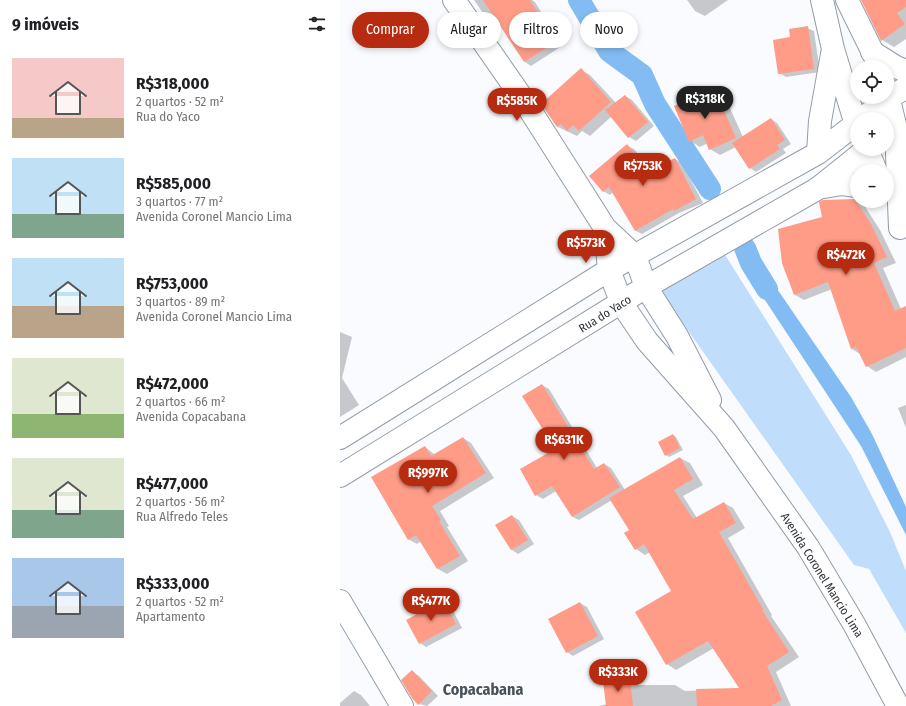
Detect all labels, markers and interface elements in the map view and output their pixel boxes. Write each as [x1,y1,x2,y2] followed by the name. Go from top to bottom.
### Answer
[352,12,429,48] chip: Comprar
[437,12,501,48] chip: Alugar
[509,12,572,48] chip: Filtros
[580,12,638,48] chip: Novo
[306,13,328,35] icon: filters
[12,14,79,35] text: 9 imóveis
[850,60,894,208] map controls
[850,60,894,104] button: locate
[136,73,209,94] text: R$318,000
[44,74,92,122] icon: home
[672,86,738,120] pin: R$318K
[484,88,550,122] pin: R$585K
[685,91,725,106] text: R$318K
[497,93,537,108] text: R$585K
[136,94,224,109] text: 2 quartos · 52 m²
[136,109,200,124] text: Rua do Yaco
[850,112,894,156] button: +
[610,153,676,187] pin: R$753K
[624,158,662,173] text: R$753K
[850,164,894,208] button: −
[136,173,211,194] text: R$585,000
[44,174,92,222] icon: home
[136,194,223,209] text: 3 quartos · 77 m²
[136,209,292,224] text: Avenida Coronel Mancio Lima
[553,230,619,264] pin: R$573K
[567,235,605,250] text: R$573K
[813,242,879,276] pin: R$472K
[826,247,866,262] text: R$472K
[136,273,208,294] text: R$753,000
[44,274,92,322] icon: home
[576,292,634,336] street label: Rua do Yaco
[136,294,225,309] text: 3 quartos · 89 m²
[136,309,292,324] text: Avenida Coronel Mancio Lima
[136,373,209,394] text: R$472,000
[44,374,92,422] icon: home
[136,394,225,409] text: 2 quartos · 66 m²
[136,409,246,424] text: Avenida Copacabana
[531,427,597,461] pin: R$631K
[544,432,584,447] text: R$631K
[395,460,461,494] pin: R$997K
[408,465,448,480] text: R$997K
[136,473,208,494] text: R$477,000
[44,474,92,522] icon: home
[136,494,225,509] text: 2 quartos · 56 m²
[136,509,228,524] text: Rua Alfredo Teles
[778,510,866,640] street label: Avenida Coronel Mancio Lima
[136,573,209,594] text: R$333,000
[44,574,92,622] icon: home
[398,588,464,622] pin: R$477K
[412,593,450,608] text: R$477K
[136,594,224,609] text: 2 quartos · 52 m²
[136,609,205,624] text: Apartamento
[585,659,651,693] pin: R$333K
[598,664,638,679] text: R$333K
[443,680,523,699] district label: Copacabana

